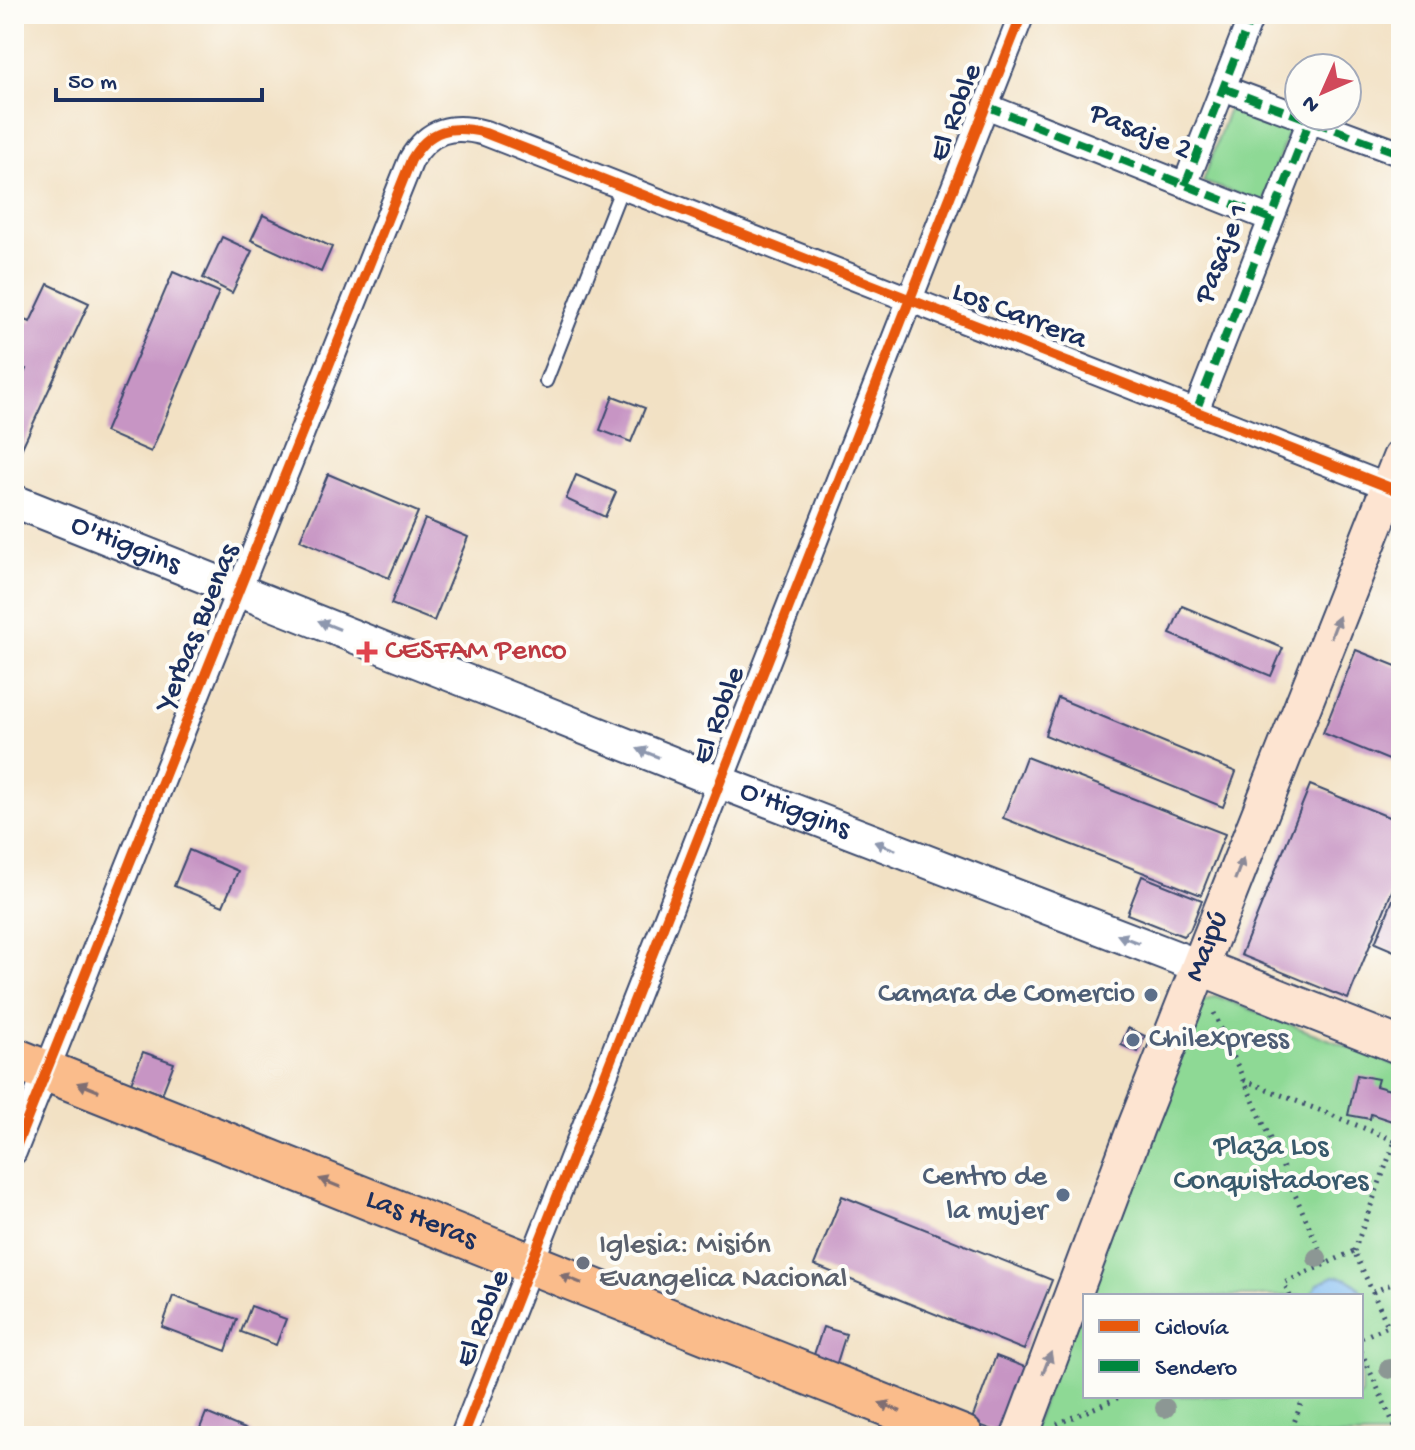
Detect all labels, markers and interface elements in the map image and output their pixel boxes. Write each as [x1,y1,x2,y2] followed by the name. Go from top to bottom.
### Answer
[56,52,262,102] scale bar
[1283,52,1363,132] north arrow
[922,59,992,167] street label: El Roble
[68,69,117,98] text: 50 m
[1297,89,1326,118] text: N
[1083,96,1196,169] street label: Pasaje 2
[1188,199,1258,310] street label: Pasaje 1
[947,275,1093,359] street label: Los Carrera
[65,508,186,583] street label: O'Higgins
[148,538,249,720] street label: Yerbas Buenas
[1328,615,1341,639] one-way arrow
[317,618,341,631] one-way arrow
[385,635,567,670] place label: CESFAM Penco
[356,641,378,663] marker: CESFAM Penco
[685,662,755,770] street label: El Roble
[636,746,660,759] one-way arrow
[735,774,856,848] street label: O'Higgins
[873,839,897,852] one-way arrow
[1233,856,1246,880] one-way arrow
[1178,906,1237,987] street label: Maipú
[1116,932,1140,945] one-way arrow
[878,978,1135,1013] place label: Camara de Comercio
[1142,986,1160,1004] marker: Camara de Comercio
[1149,1023,1290,1058] place label: Chilexpress
[1124,1031,1142,1049] marker: Chilexpress
[76,1080,100,1093] one-way arrow
[1174,1131,1369,1200] park label: Plaza Los Conquistadores
[922,1161,1049,1230] place label: Centro de la mujer
[318,1177,342,1190] one-way arrow
[360,1182,483,1258] street label: Las Heras
[1054,1186,1072,1204] marker: Centro de la mujer
[599,1229,847,1298] place label: Iglesia: Misión Evangelica Nacional
[574,1254,592,1272] marker: Iglesia: Misión Evangelica Nacional
[449,1265,519,1373] street label: El Roble
[559,1273,583,1286] one-way arrow
[1083,1294,1363,1398] legend
[1155,1315,1229,1344] text: Ciclovía
[1041,1351,1054,1375] one-way arrow
[1155,1355,1237,1384] text: Sendero
[878,1400,902,1413] one-way arrow

